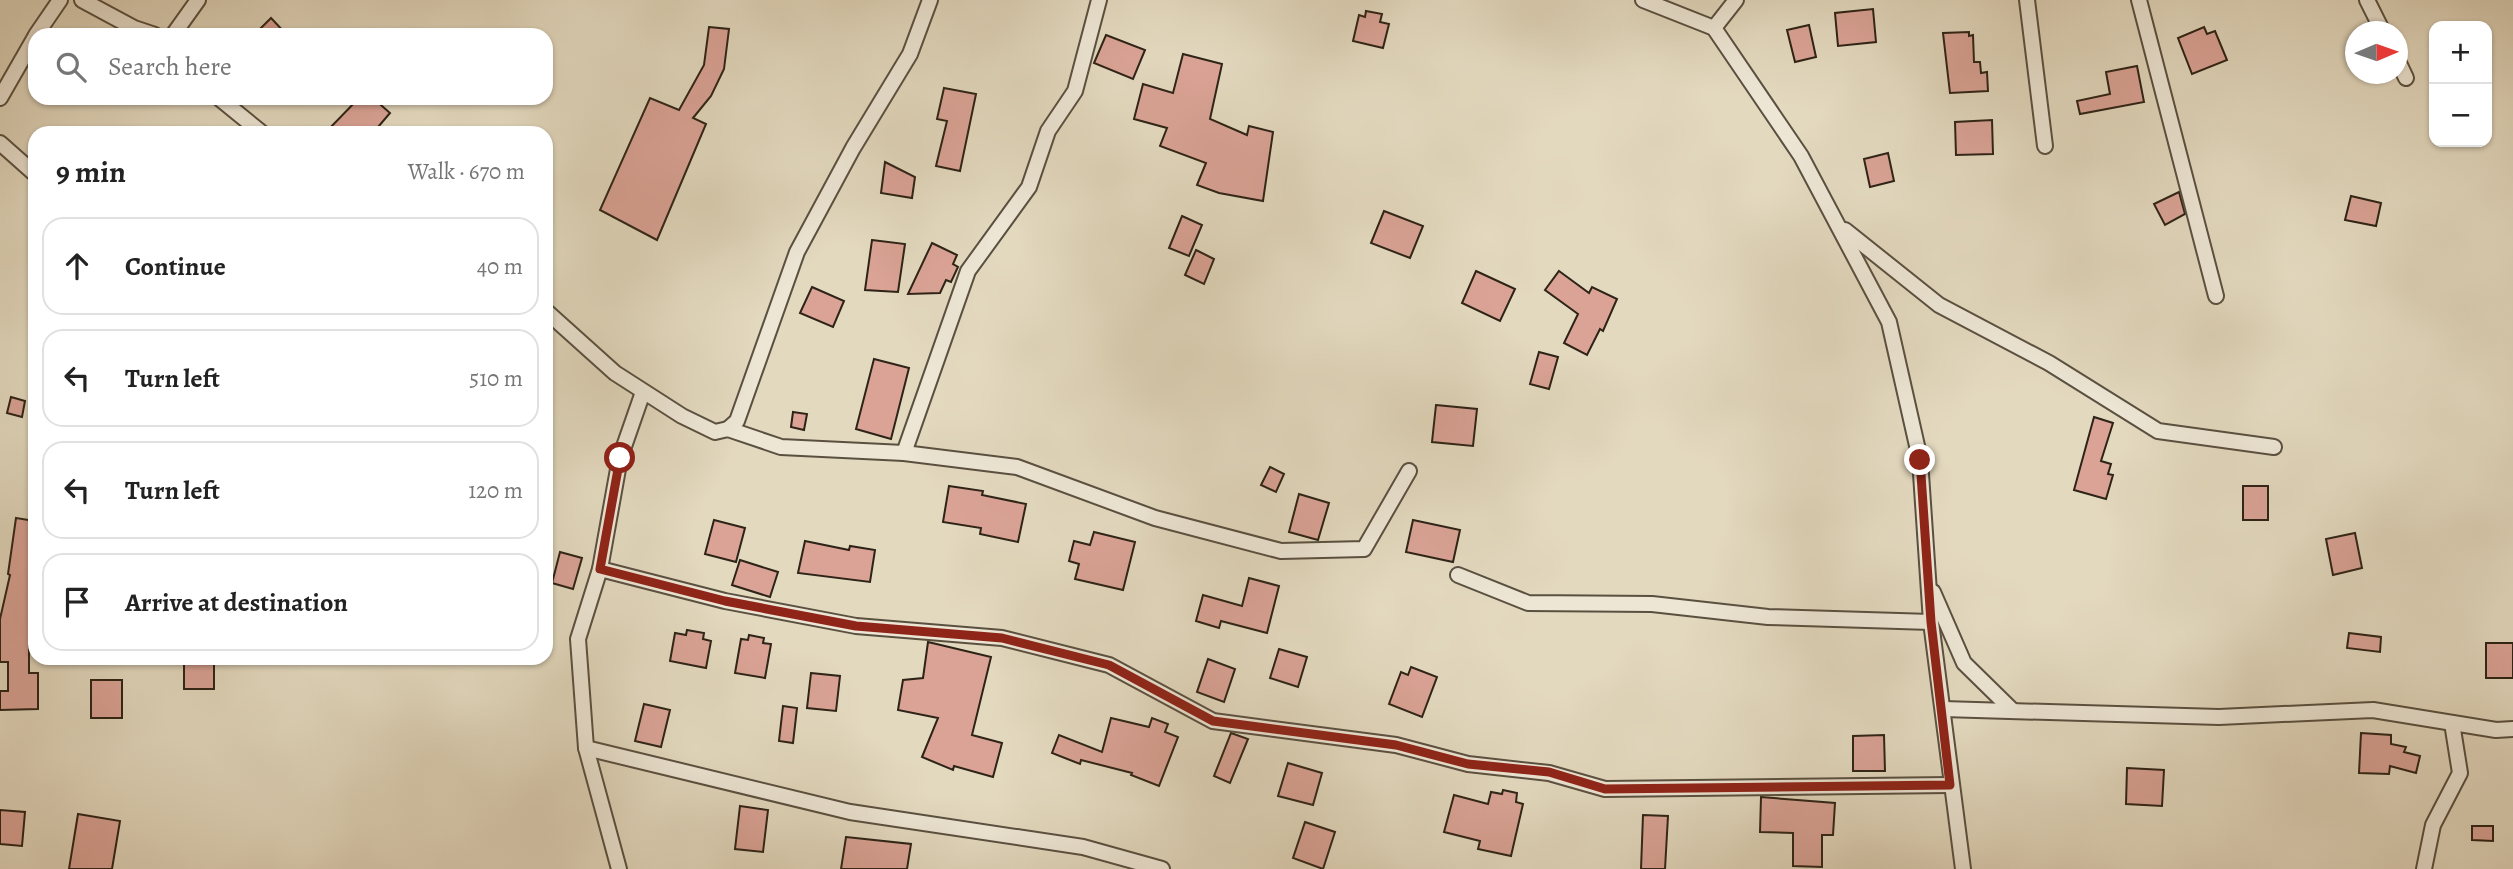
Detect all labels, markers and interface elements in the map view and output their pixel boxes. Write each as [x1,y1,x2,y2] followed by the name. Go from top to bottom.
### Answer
[2345,21,2408,84] north arrow
[2429,21,2492,147] map controls
[2429,21,2492,84] button: +
[28,28,553,105] search box
[52,48,90,86] icon: search
[108,49,232,84] text: Search here
[2429,84,2492,147] button: −
[56,152,126,192] text: 9 min
[408,156,525,187] text: Walk · 670 m
[58,247,96,285] icon: ahead
[125,249,226,284] text: Continue
[477,251,523,282] text: 40 m
[58,359,96,397] icon: left
[125,361,220,396] text: Turn left
[469,363,523,394] text: 510 m
[604,442,635,473] route start
[1904,444,1935,475] route end
[58,471,96,509] icon: left
[125,473,220,508] text: Turn left
[468,475,523,506] text: 120 m
[58,583,96,621] icon: arrive
[125,585,348,620] text: Arrive at destination

